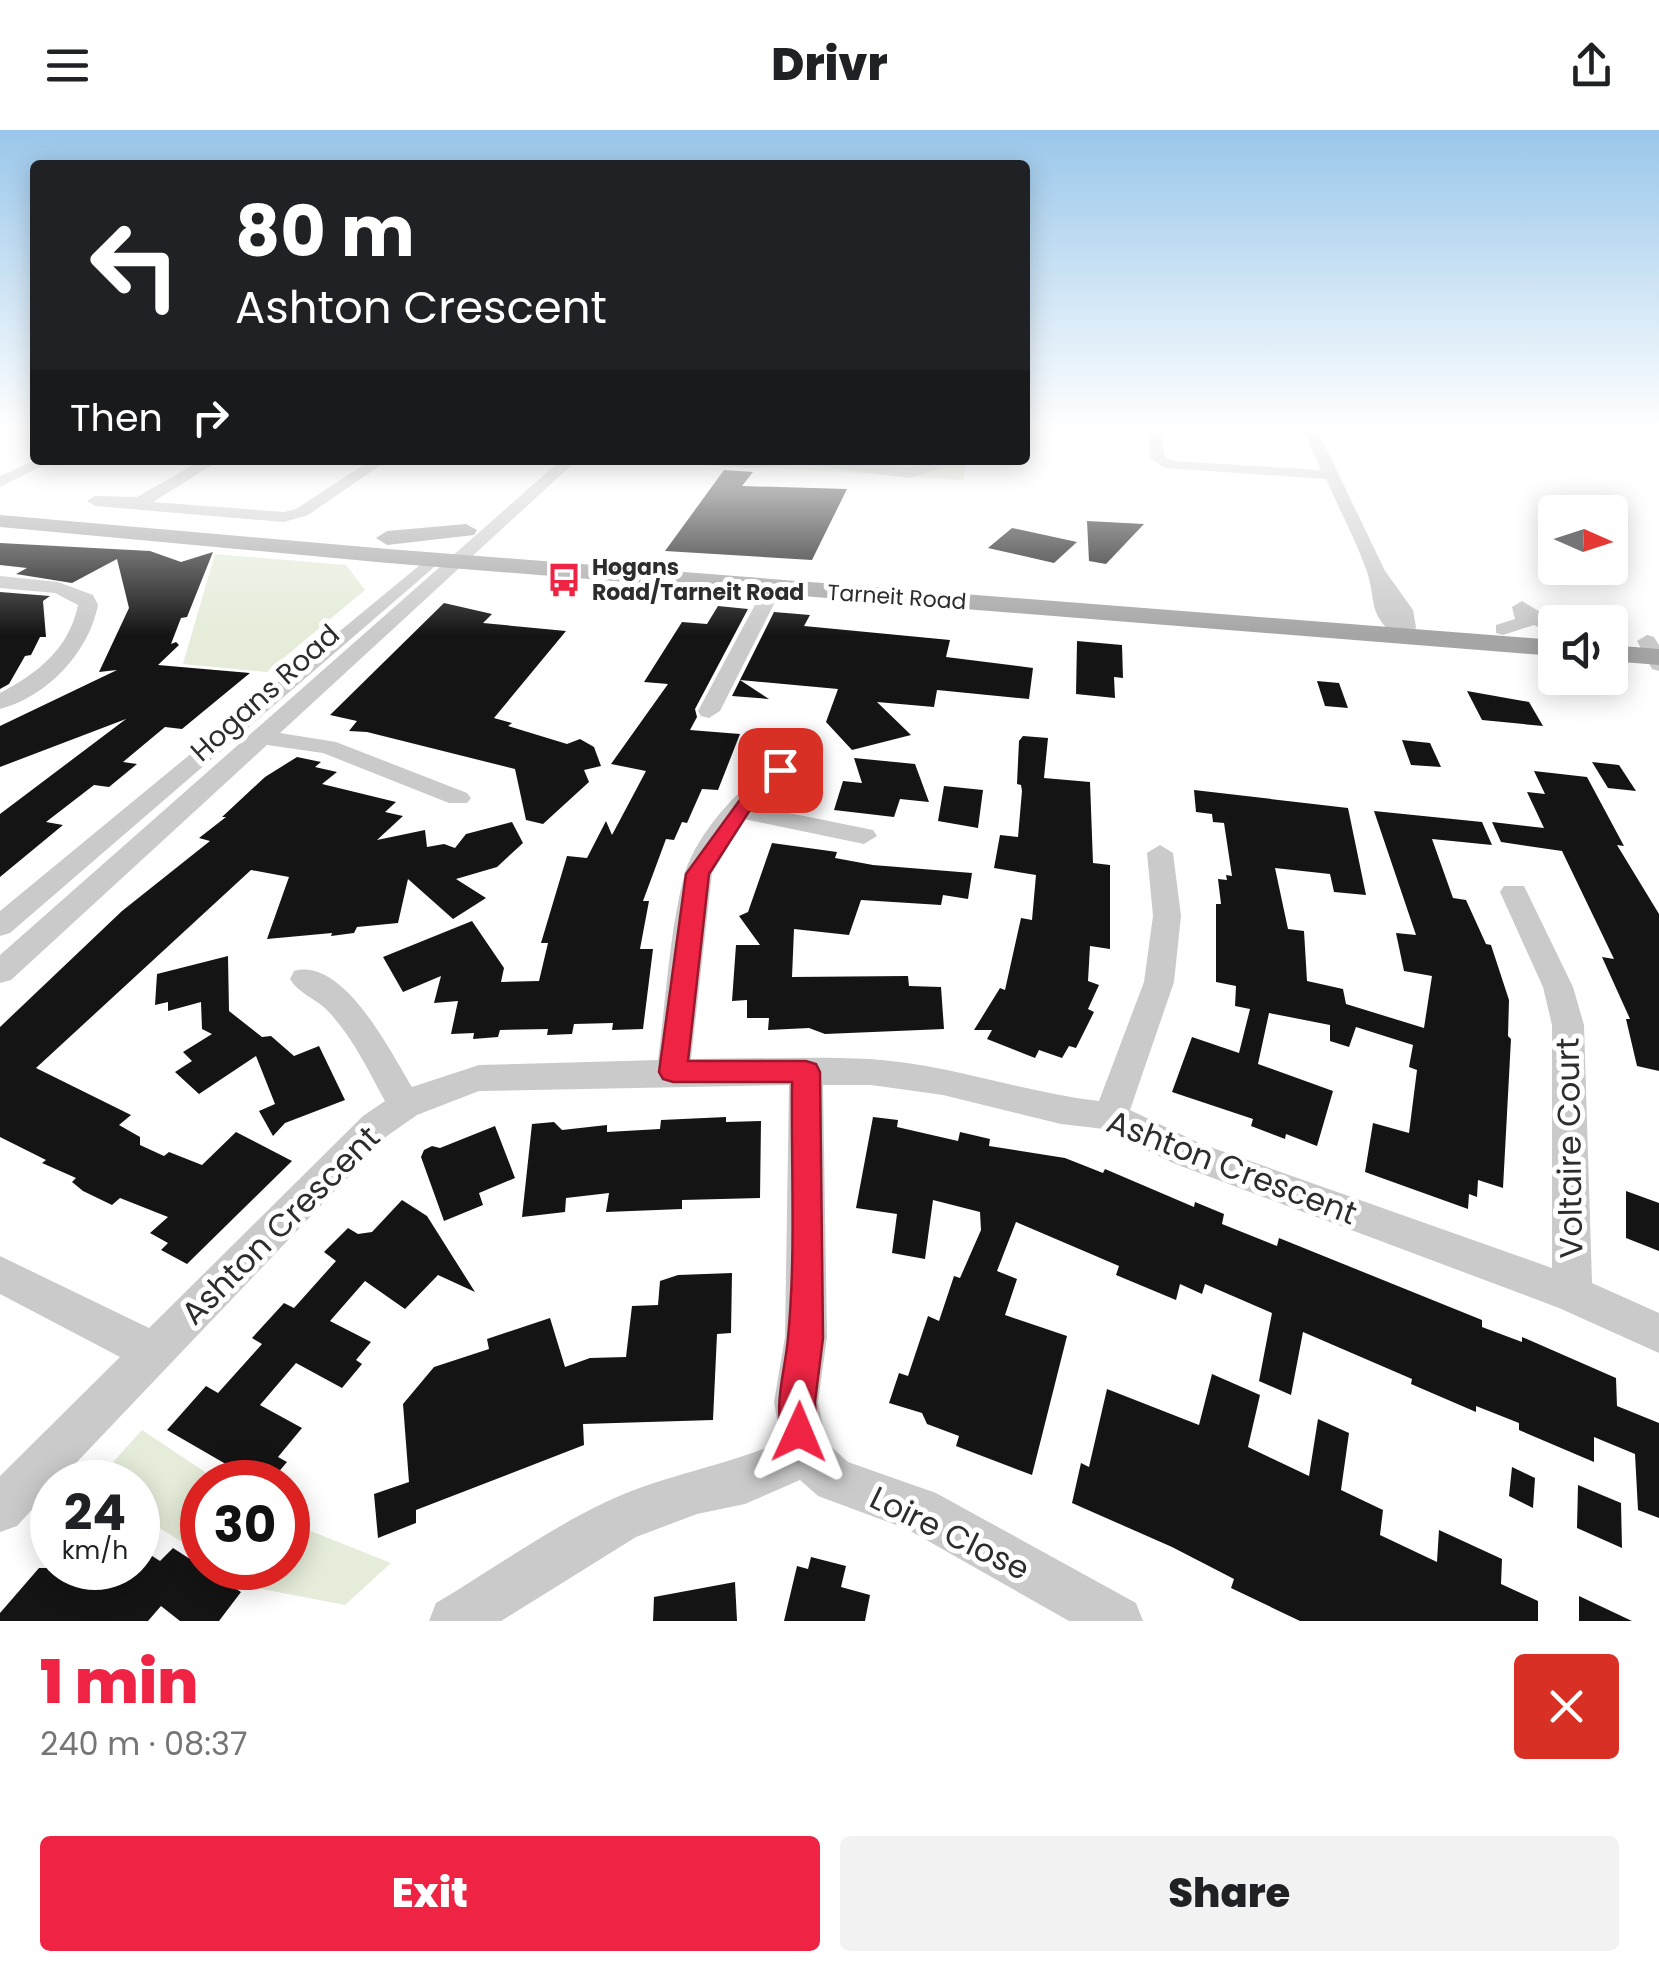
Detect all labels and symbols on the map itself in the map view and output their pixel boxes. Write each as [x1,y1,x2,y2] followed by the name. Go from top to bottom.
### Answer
[1538,495,1628,585] north arrow
[592,552,804,608] place label: Hogans Road/Tarneit Road
[545,561,583,599] bus stop icon: Hogans Road/Tarneit Road
[826,577,968,617] street label: Tarneit Road
[182,616,348,770] street label: Hogans Road
[738,728,823,813] pin
[1545,1037,1593,1259] street label: Voltaire Court
[1100,1099,1364,1235] street label: Ashton Crescent
[171,1116,389,1334] street label: Ashton Crescent
[747,1380,851,1484] position arrow
[180,1460,310,1590] speed limit sign: 30
[863,1475,1037,1591] street label: Loire Close

